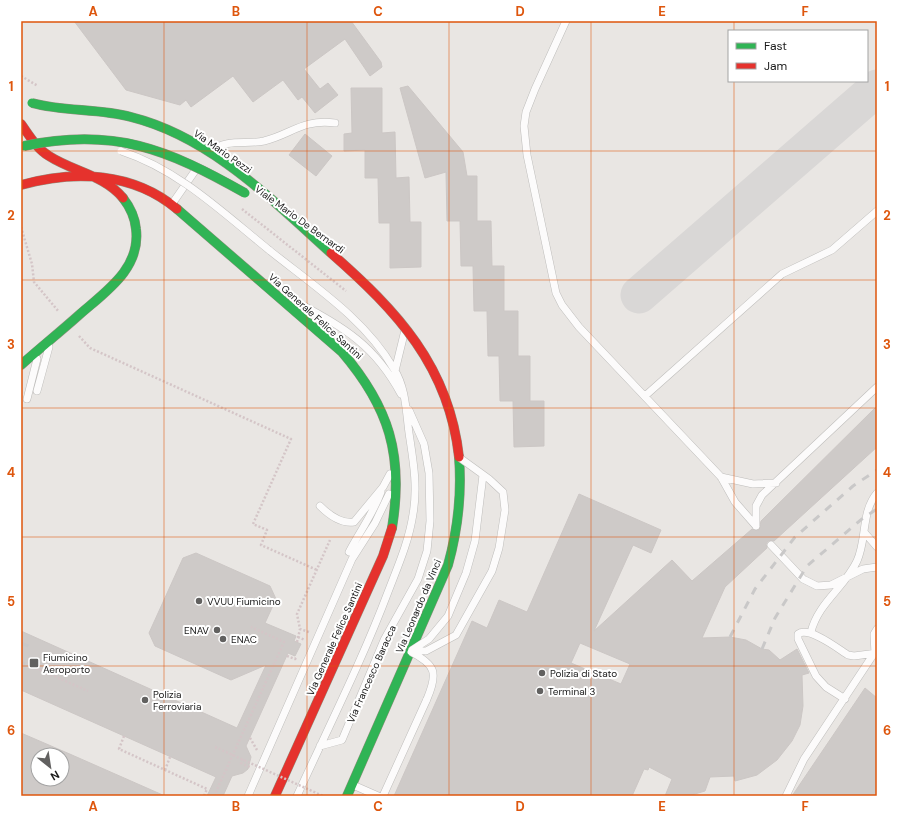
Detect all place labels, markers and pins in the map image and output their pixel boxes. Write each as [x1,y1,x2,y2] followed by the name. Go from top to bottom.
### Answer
[207,595,281,608] place label: VVUU Fiumicino
[194,596,204,606] marker: VVUU Fiumicino
[184,624,209,637] place label: ENAV
[212,625,222,635] marker: ENAV
[231,633,257,646] place label: ENAC
[218,634,228,644] marker: ENAC
[43,651,90,676] place label: Fiumicino Aeroporto
[28,657,40,669] marker: Fiumicino Aeroporto
[550,667,617,680] place label: Polizia di Stato
[537,668,547,678] marker: Polizia di Stato
[548,685,595,698] place label: Terminal 3
[535,686,545,696] marker: Terminal 3
[153,688,201,713] place label: Polizia Ferroviaria
[140,695,150,705] marker: Polizia Ferroviaria

